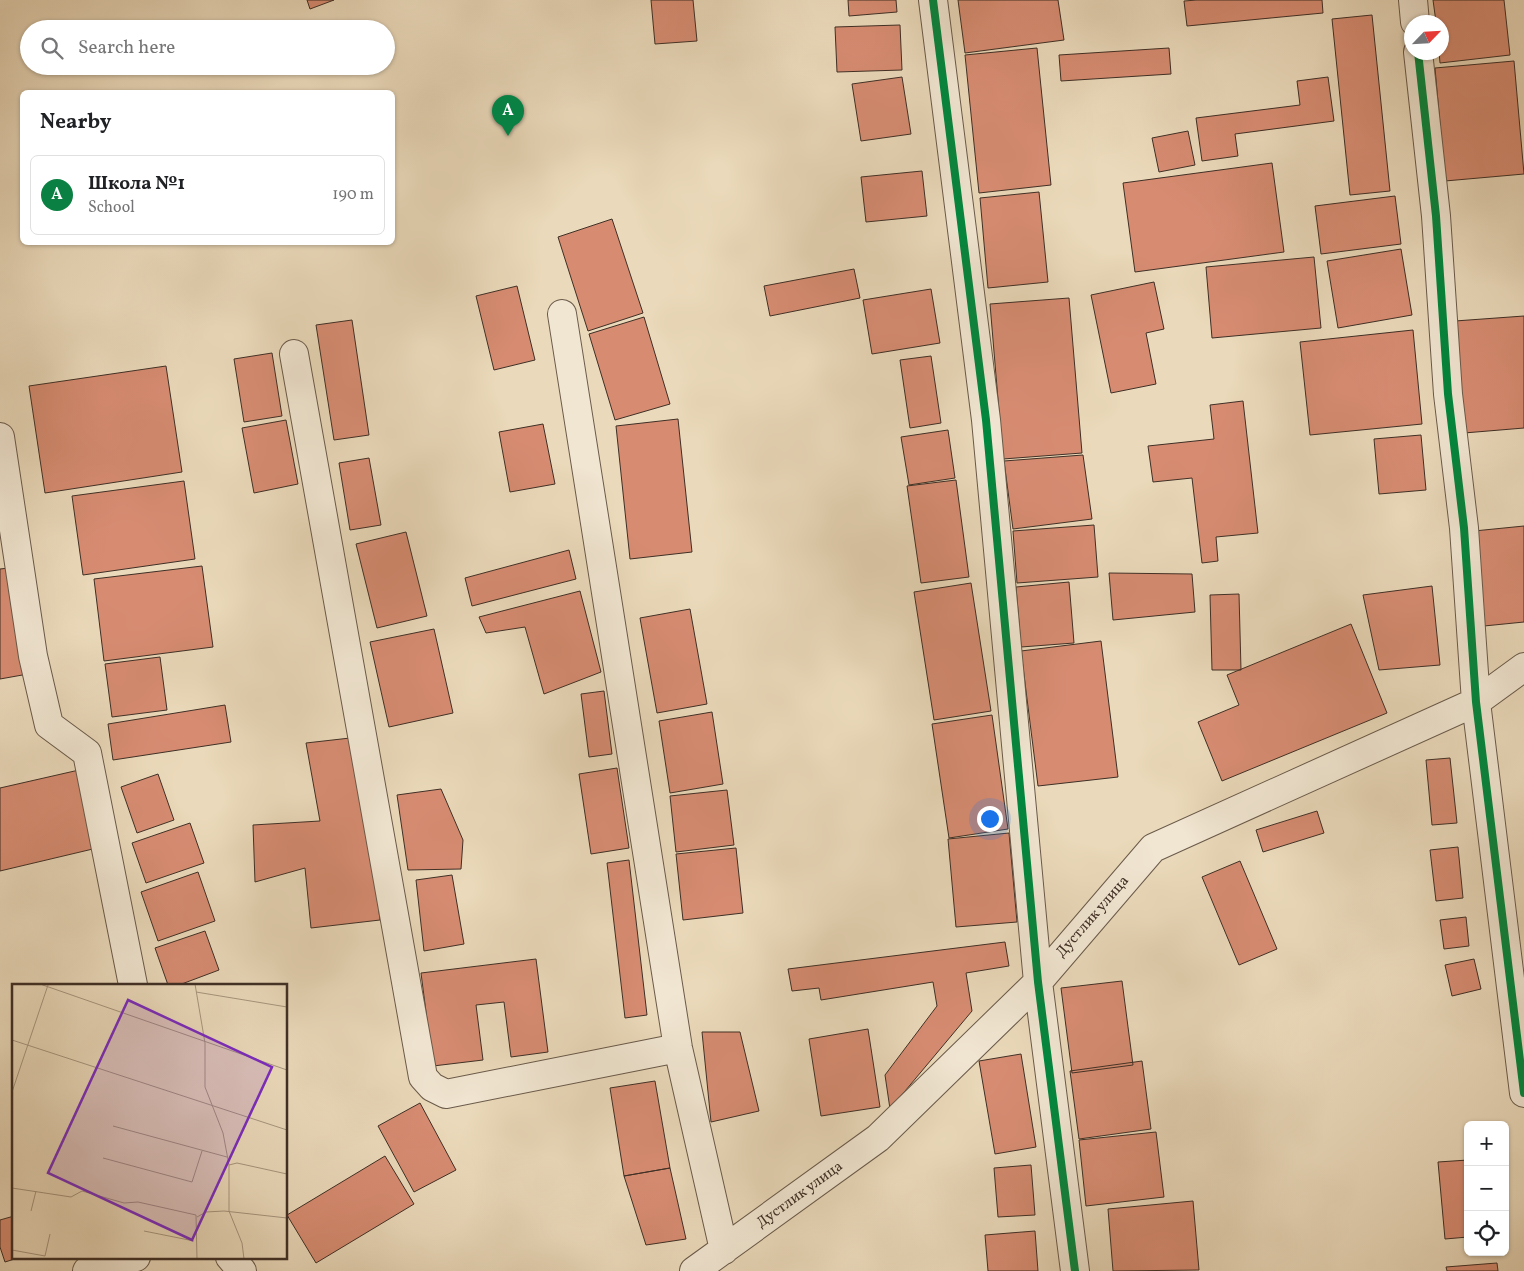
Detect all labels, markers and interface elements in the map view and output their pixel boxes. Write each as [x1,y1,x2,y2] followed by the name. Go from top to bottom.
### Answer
[1404,15,1449,60] north arrow
[20,20,395,75] search box
[38,34,66,62] icon: search
[78,35,175,61] text: Search here
[492,95,524,136] pin: A
[40,108,111,137] text: Nearby
[88,171,185,197] text: Школа №1
[51,184,63,206] text: A
[332,184,374,206] text: 190 m
[88,197,135,219] text: School
[977,806,1003,832] your location
[1052,871,1134,963] street label: Дустлик улица
[12,984,288,1258] inset map
[1464,1121,1509,1256] map controls
[1464,1121,1509,1166] button: +
[752,1156,848,1234] street label: Дустлик улица
[1464,1166,1509,1211] button: −
[1464,1211,1509,1256] button: locate

